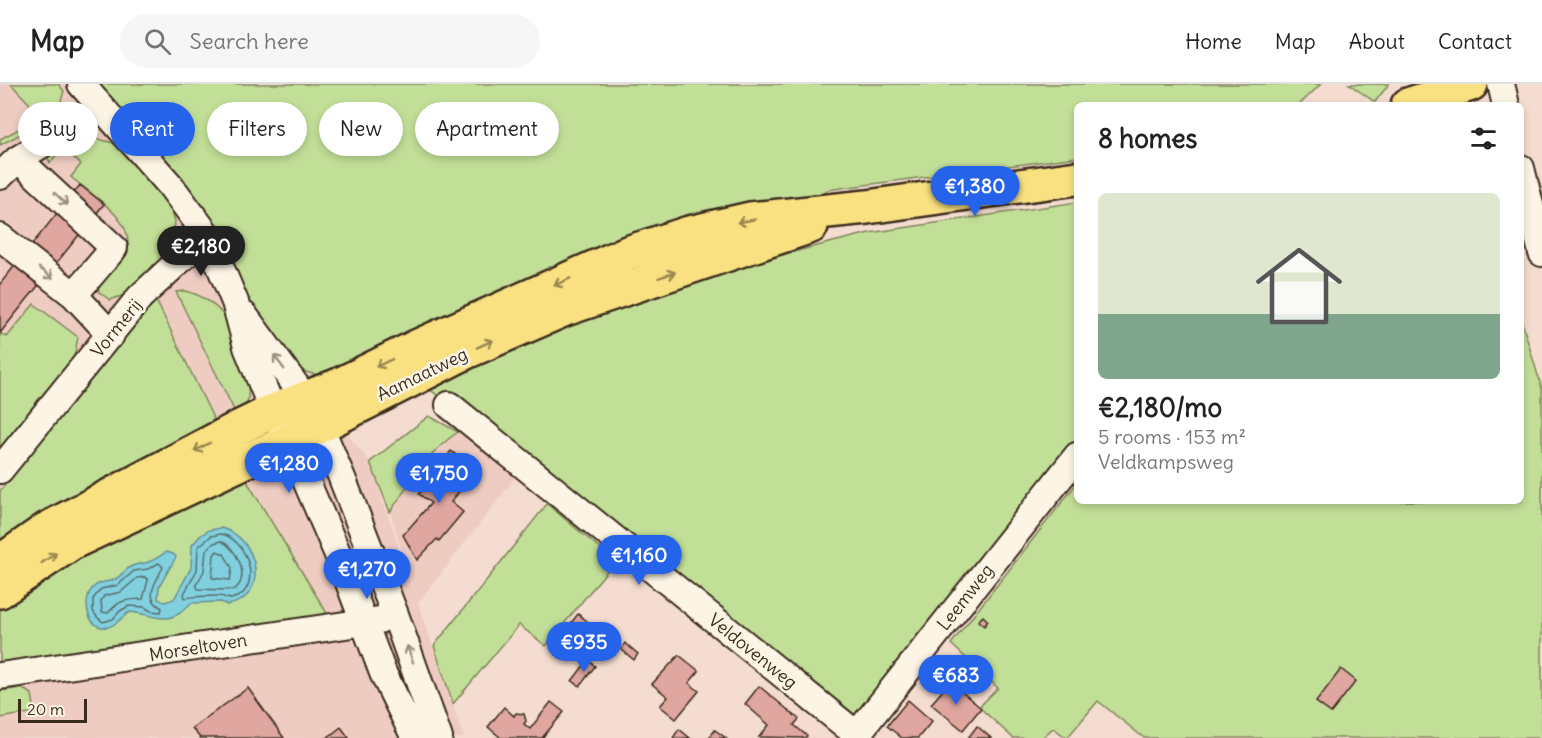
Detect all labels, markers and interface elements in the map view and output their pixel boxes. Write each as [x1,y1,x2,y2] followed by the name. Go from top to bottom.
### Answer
[120,14,540,68] search box
[30,23,84,59] text: Map
[141,25,174,58] icon: search
[189,27,309,55] text: Search here
[1185,28,1242,55] text: Home
[1275,28,1316,55] text: Map
[1349,28,1405,55] text: About
[1438,28,1512,55] text: Contact
[18,102,98,156] chip: Buy
[110,102,195,156] chip: Rent
[207,102,307,156] chip: Filters
[319,102,403,156] chip: New
[415,102,559,156] chip: Apartment
[1098,122,1197,155] text: 8 homes
[1467,122,1500,155] icon: filters
[926,166,1024,217] pin: €1,380
[945,173,1005,198] text: €1,380
[53,192,68,206] one-way arrow
[737,216,756,227] one-way arrow
[152,226,250,277] pin: €2,180
[1245,232,1353,340] icon: home
[171,233,231,258] text: €2,180
[38,267,54,279] one-way arrow
[657,268,676,279] one-way arrow
[553,277,571,288] one-way arrow
[85,294,147,362] street label: Vormerij
[475,338,493,349] one-way arrow
[373,342,471,406] street label: Aamaatweg
[273,355,285,371] one-way arrow
[375,357,393,369] one-way arrow
[1098,391,1222,424] text: €2,180/mo
[1098,424,1246,449] text: 5 rooms · 153 m²
[193,442,211,453] one-way arrow
[240,443,338,494] pin: €1,280
[1098,449,1234,474] text: Veldkampsweg
[259,450,319,475] text: €1,280
[390,453,488,504] pin: €1,750
[409,460,469,485] text: €1,750
[590,535,688,586] pin: €1,160
[611,542,667,567] text: €1,160
[318,549,416,600] pin: €1,270
[40,552,57,565] one-way arrow
[338,556,396,581] text: €1,270
[932,559,998,635] street label: Leemweg
[704,608,802,694] street label: Veldovenweg
[548,622,620,673] pin: €935
[147,628,249,666] street label: Morseltoven
[560,629,608,654] text: €935
[403,645,414,664] one-way arrow
[920,655,992,706] pin: €683
[932,662,980,687] text: €683
[18,696,87,724] scale bar
[27,699,64,719] text: 20 m

